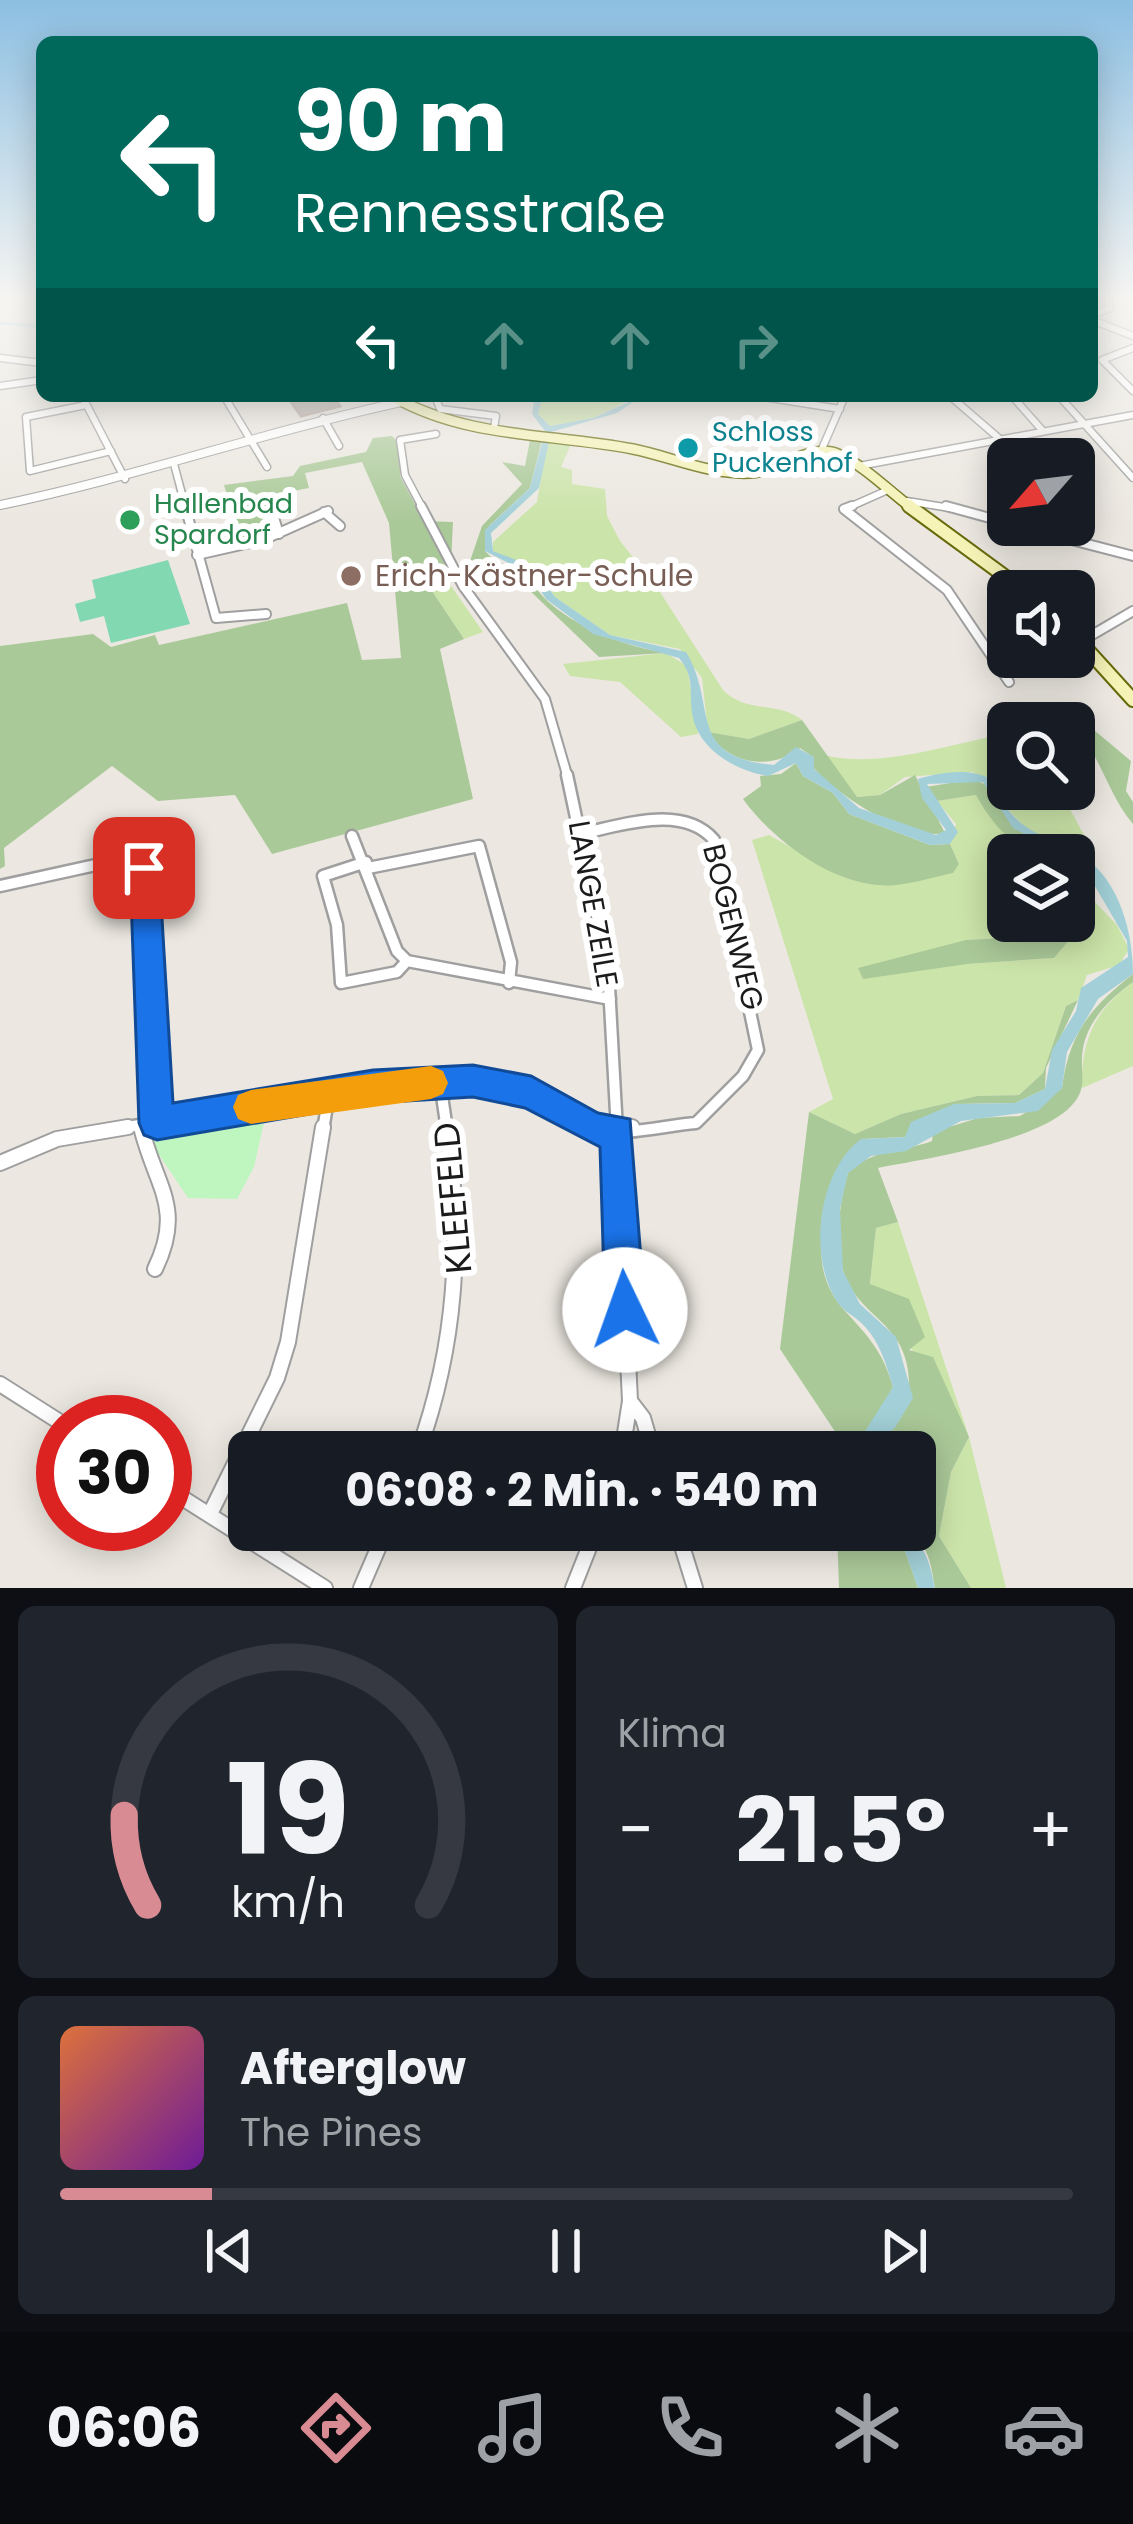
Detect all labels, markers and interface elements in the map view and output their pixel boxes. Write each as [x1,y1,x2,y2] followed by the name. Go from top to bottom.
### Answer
[294,63,507,180] text: 90 m
[96,84,252,240] icon: left
[294,175,666,251] text: Rennesstraße
[345,312,411,378] icon: left
[471,312,537,378] icon: ahead
[597,312,663,378] icon: ahead
[723,312,789,378] icon: right
[712,413,853,481] place label: Schloss Puckenhof
[675,435,701,461] marker: Schloss Puckenhof
[987,438,1095,546] north arrow
[987,438,1095,942] map controls
[154,485,293,553] place label: Hallenbad Spardorf
[117,507,143,533] marker: Hallenbad Spardorf
[375,554,693,597] place label: Erich-Kästner-Schule
[338,563,364,589] marker: Erich-Kästner-Schule
[987,570,1095,678] button: sound
[987,702,1095,810] button: search
[93,817,195,919] pin
[558,817,629,991] street label: LANGE ZEILE
[987,834,1095,942] button: layers
[111,835,177,901] icon: arrive
[692,839,775,1014] street label: BOGENWEG
[420,1120,485,1276] street label: KLEEFELD
[562,1247,688,1373] position arrow
[36,1395,192,1551] speed limit sign: 30
[345,1459,819,1522] text: 06:08 · 2 Min. · 540 m
[618,1706,727,1761] text: Klima
[226,1723,350,1898] text: 19
[736,1767,946,1894] text: 21.5°
[618,1784,654,1876] text: −
[1028,1784,1073,1876] text: +
[231,1872,345,1932] text: km/h
[240,2037,466,2100] text: Afterglow
[240,2105,422,2160] text: The Pines
[196,2218,262,2284] icon: previous
[533,2218,599,2284] icon: pause
[871,2218,937,2284] icon: next
[294,2386,378,2470] icon: directions
[471,2386,555,2470] icon: music
[648,2386,732,2470] icon: phone
[825,2386,909,2470] icon: climate
[1002,2386,1086,2470] icon: car
[47,2390,201,2466] text: 06:06

